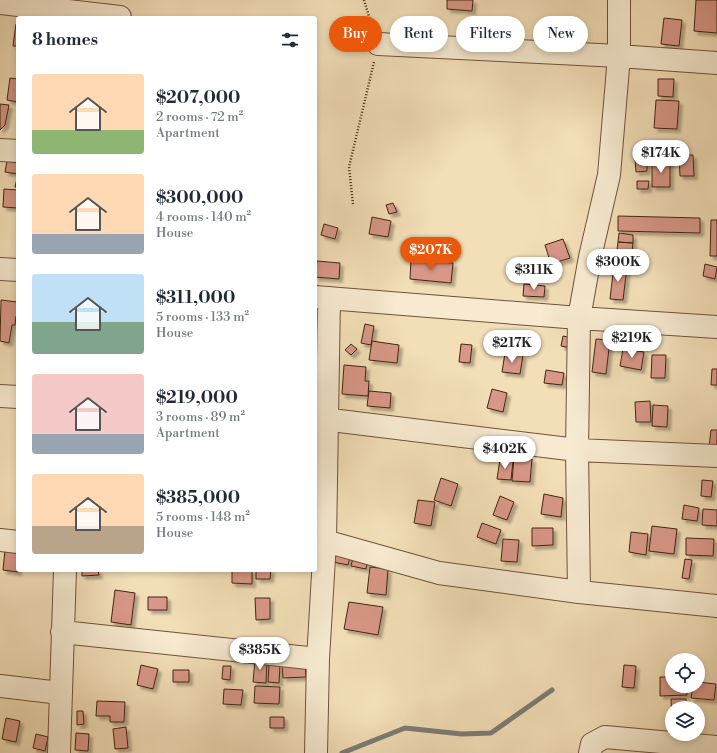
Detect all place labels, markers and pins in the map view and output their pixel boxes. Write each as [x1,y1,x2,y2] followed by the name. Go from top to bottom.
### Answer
[633,140,689,174] pin: $174K
[403,237,459,271] pin: $207K
[590,249,646,283] pin: $300K
[506,257,562,291] pin: $311K
[604,325,660,359] pin: $219K
[484,330,540,364] pin: $217K
[477,436,533,470] pin: $402K
[232,637,288,671] pin: $385K

